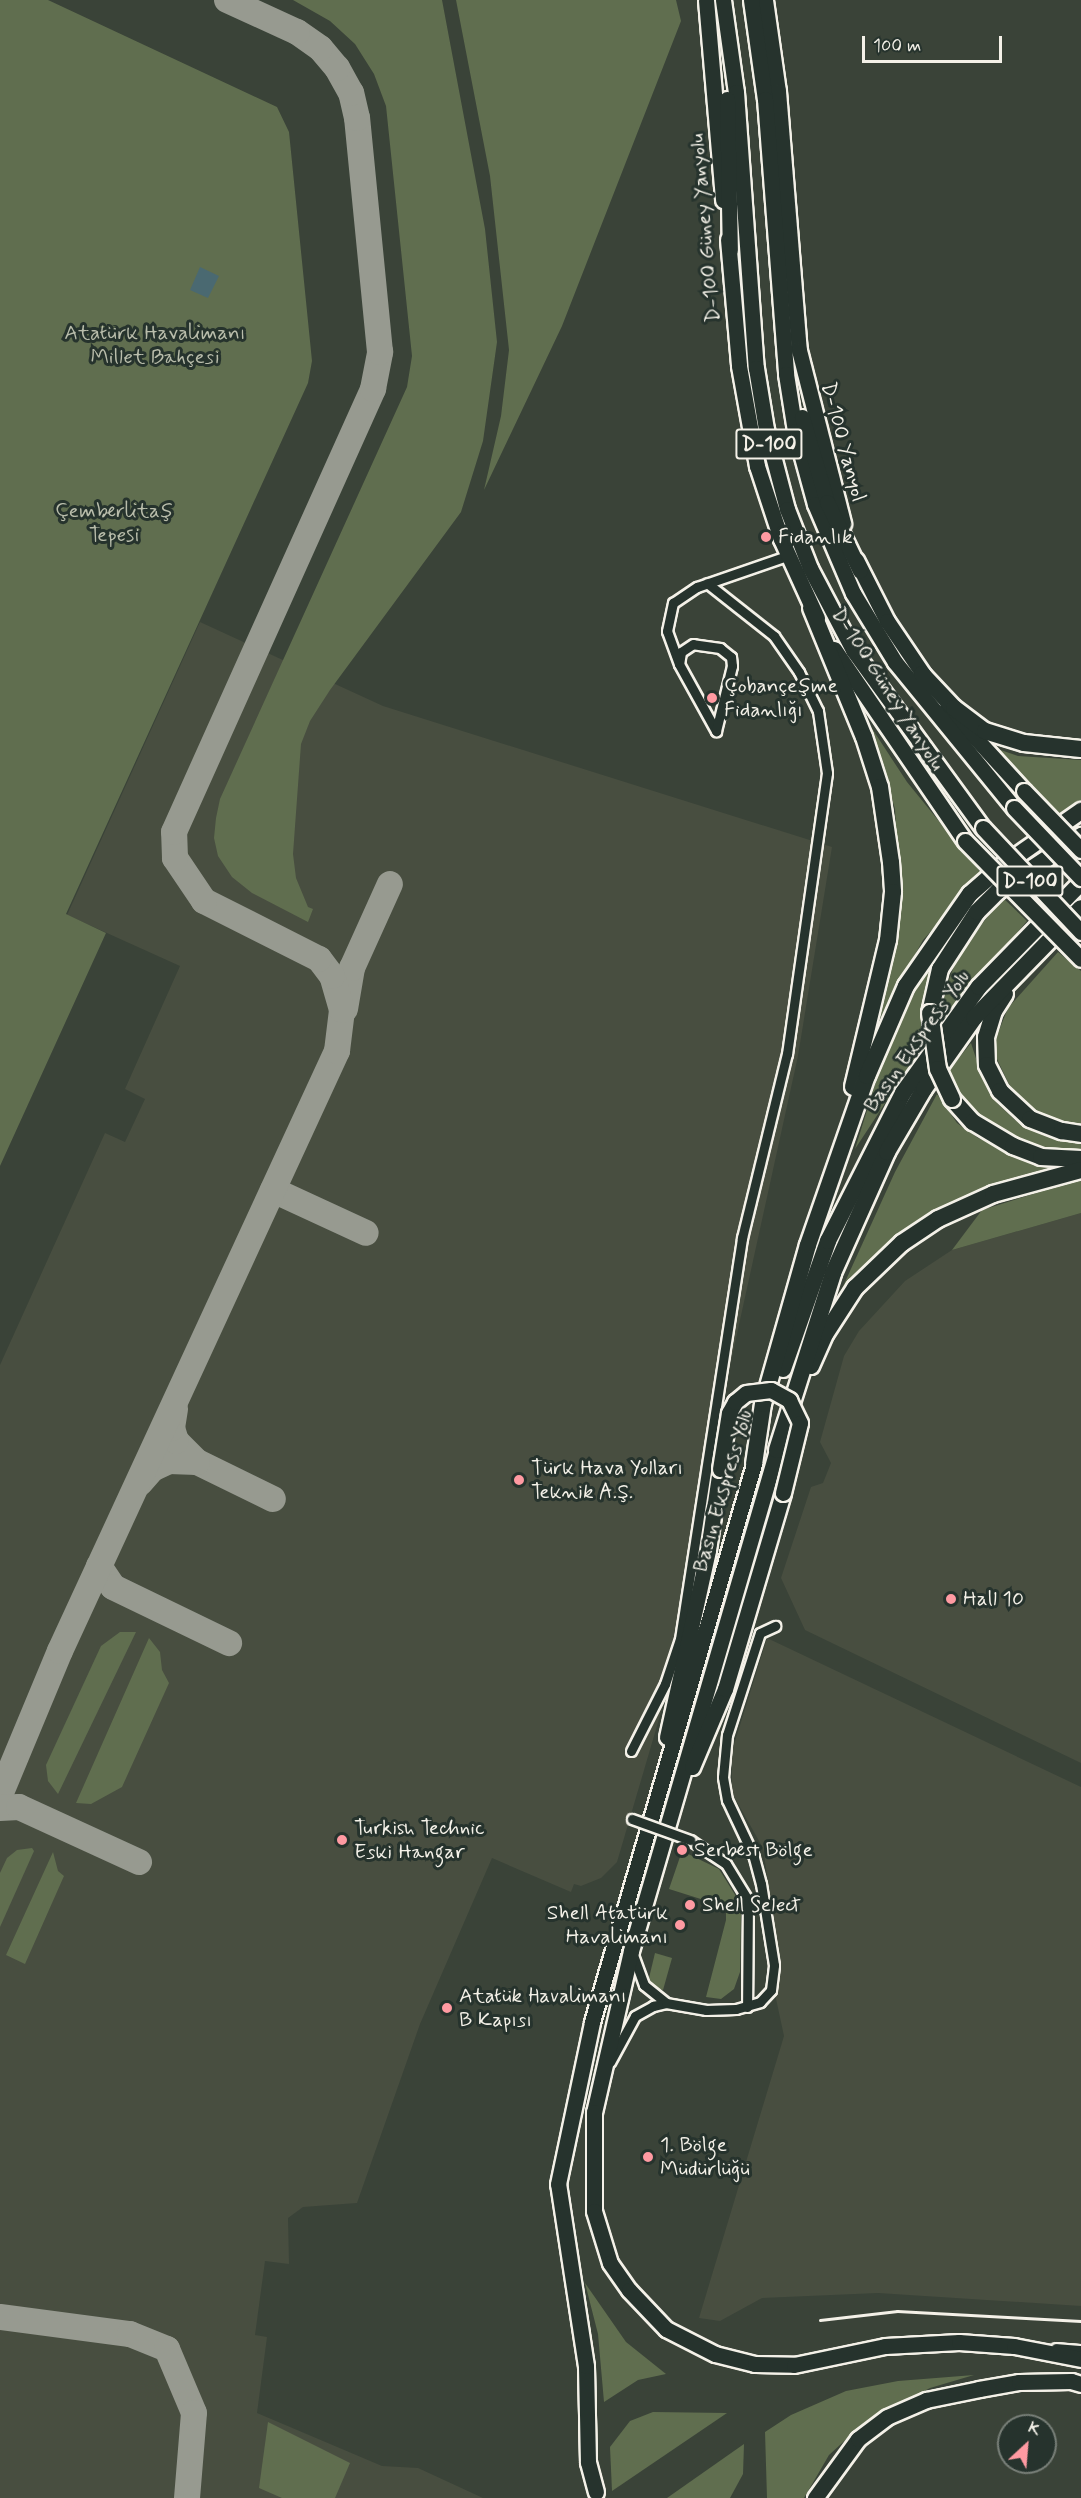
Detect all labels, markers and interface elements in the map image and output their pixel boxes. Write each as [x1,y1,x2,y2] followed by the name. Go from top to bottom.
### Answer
[865,24,1004,62] scale bar
[873,34,921,58] text: 100 m
[684,130,726,326] street label: D-100 Güney Yanyolu
[64,320,246,370] park label: Atatürk Havalimanı Millet Bahçesi
[815,379,871,505] street label: D-100 Yanyol
[734,427,804,461] road number: D-100
[55,498,173,548] park label: Çemberlitaş Tepesi
[778,524,852,550] place label: Fidanlık
[759,530,773,544] marker: Fidanlık
[824,600,952,778] street label: D-100 Güney Yanyolu
[724,673,838,723] place label: Çobançeşme Fidanlığı
[705,691,719,705] marker: Çobançeşme Fidanlığı
[996,864,1064,898] road number: D-100
[857,963,977,1119] street label: Basın Ekspress Yolu
[687,1405,759,1577] street label: Basın Ekspress Yolu
[531,1455,686,1505] place label: Türk Hava Yolları Teknik A.Ş.
[512,1473,526,1487] marker: Türk Hava Yolları Teknik A.Ş.
[963,1586,1024,1612] place label: Hall 10
[944,1592,958,1606] marker: Hall 10
[354,1815,485,1865] place label: Turkish Technic Eski Hangar
[335,1833,349,1847] marker: Turkish Technic Eski Hangar
[694,1837,813,1863] place label: Serbest Bölge
[675,1843,689,1857] marker: Serbest Bölge
[702,1892,803,1918] place label: Shell Select
[683,1898,697,1912] marker: Shell Select
[546,1900,668,1950] place label: Shell Atatürk Havalimanı
[673,1918,687,1932] marker: Shell Atatürk Havalimanı
[459,1983,630,2033] place label: Atatük Havalimanı B Kapısı
[440,2001,454,2015] marker: Atatük Havalimanı B Kapısı
[660,2132,750,2182] place label: 1. Bölge Müdürlüğü
[641,2150,655,2164] marker: 1. Bölge Müdürlüğü
[997,2414,1057,2474] north arrow
[1025,2417,1044,2441] text: K

